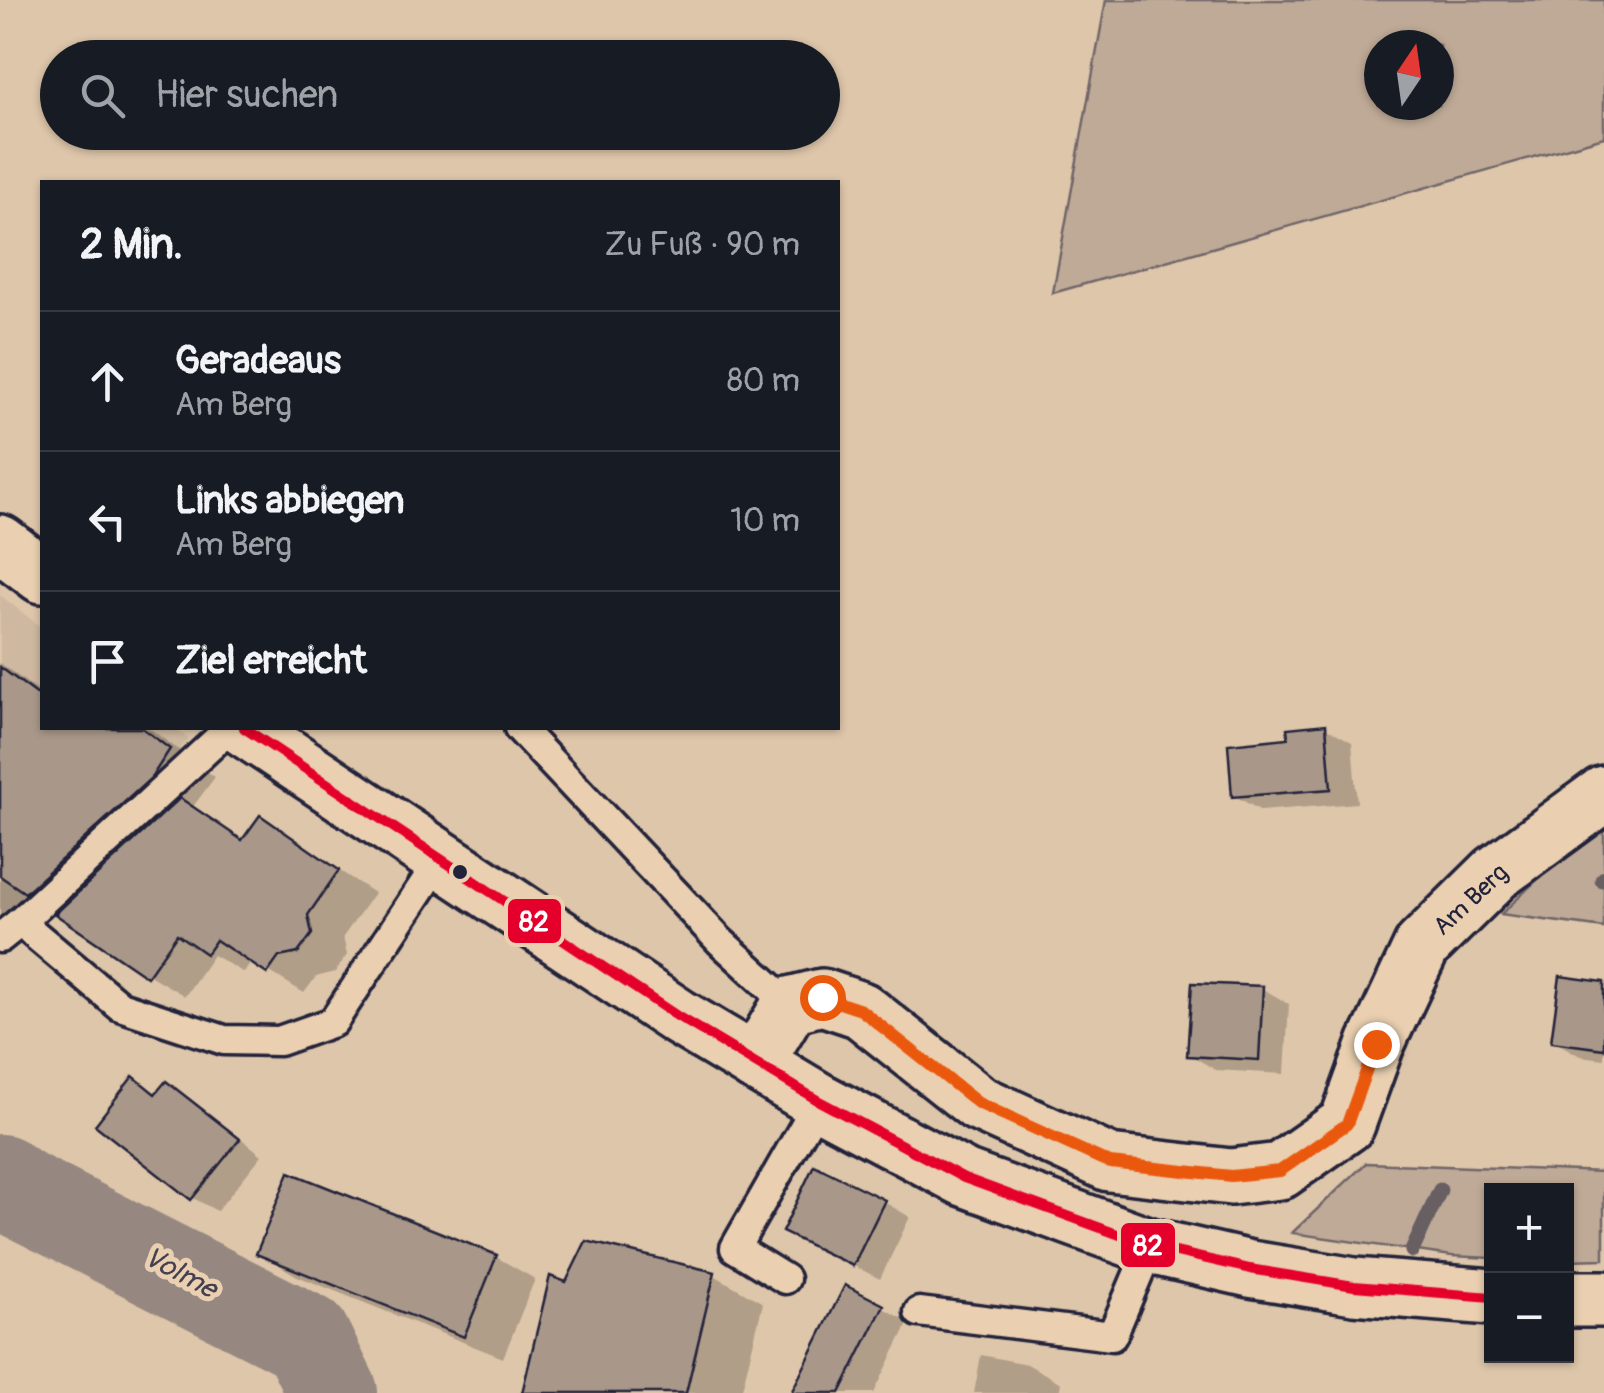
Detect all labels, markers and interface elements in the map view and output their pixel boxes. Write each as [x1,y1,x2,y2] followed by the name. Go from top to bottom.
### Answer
[1364,30,1454,120] north arrow
[40,40,840,150] search box
[75,68,130,123] icon: search
[155,71,338,119] text: Hier suchen
[80,219,183,271] text: 2 Min.
[604,225,800,265] text: Zu Fuß · 90 m
[175,337,341,385] text: Geradeaus
[80,354,135,409] icon: ahead
[727,361,800,401] text: 80 m
[175,385,292,425] text: Am Berg
[175,477,404,525] text: Links abbiegen
[80,494,135,549] icon: left
[730,501,800,541] text: 10 m
[175,525,292,565] text: Am Berg
[80,634,135,689] icon: arrive
[175,637,367,685] text: Ziel erreicht
[1427,858,1515,942] street label: Am Berg
[450,862,470,882] unlabelled marker
[506,897,563,945] line badge: 82
[519,905,549,940] text: 82
[800,975,846,1021] route start
[1354,1022,1400,1068] route end
[1484,1183,1574,1363] map controls
[1484,1183,1574,1273] button: +
[1119,1221,1177,1269] line badge: 82
[1133,1229,1163,1264] text: 82
[138,1239,225,1308] water label: Volme
[1484,1273,1574,1363] button: −

